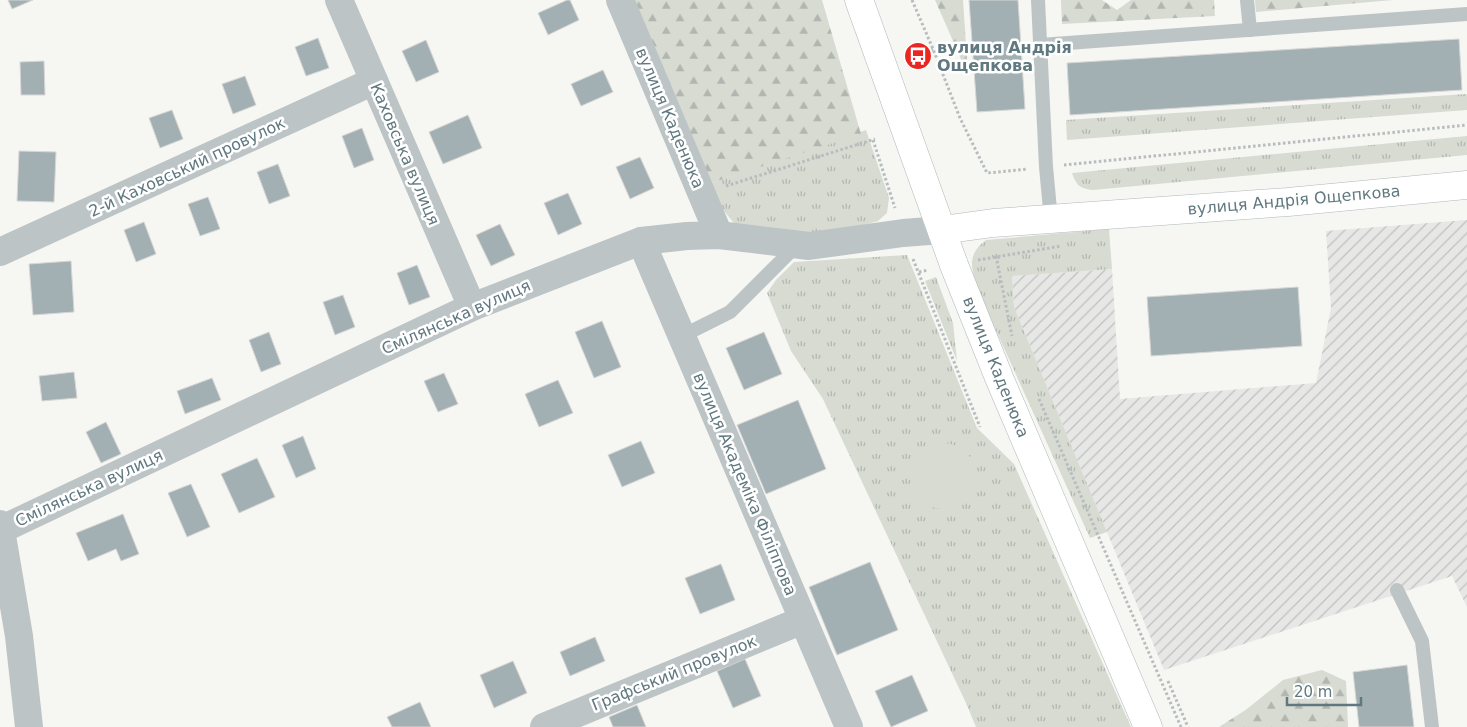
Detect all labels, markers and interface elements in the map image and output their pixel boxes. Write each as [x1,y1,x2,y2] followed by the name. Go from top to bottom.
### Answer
[937,38,1072,75] place label: вулиця Андрія Ощепкова
[903,41,933,71] bus stop icon: вулиця Андрія Ощепкова
[632,45,708,191] street label: вулиця Каденюка
[366,80,444,228] street label: Каховська вулиця
[86,113,288,221] street label: 2-й Каховський провулок
[1187,181,1401,219] street label: вулиця Андрія Ощепкова
[379,276,533,358] street label: Смілянська вулиця
[959,294,1033,440] street label: вулиця Каденюка
[689,370,801,598] street label: вулиця Академіка Філіппова
[12,445,166,531] street label: Смілянська вулиця
[589,631,760,715] street label: Графський провулок
[1287,674,1361,706] scale bar
[1294,683,1332,701] text: 20 m

